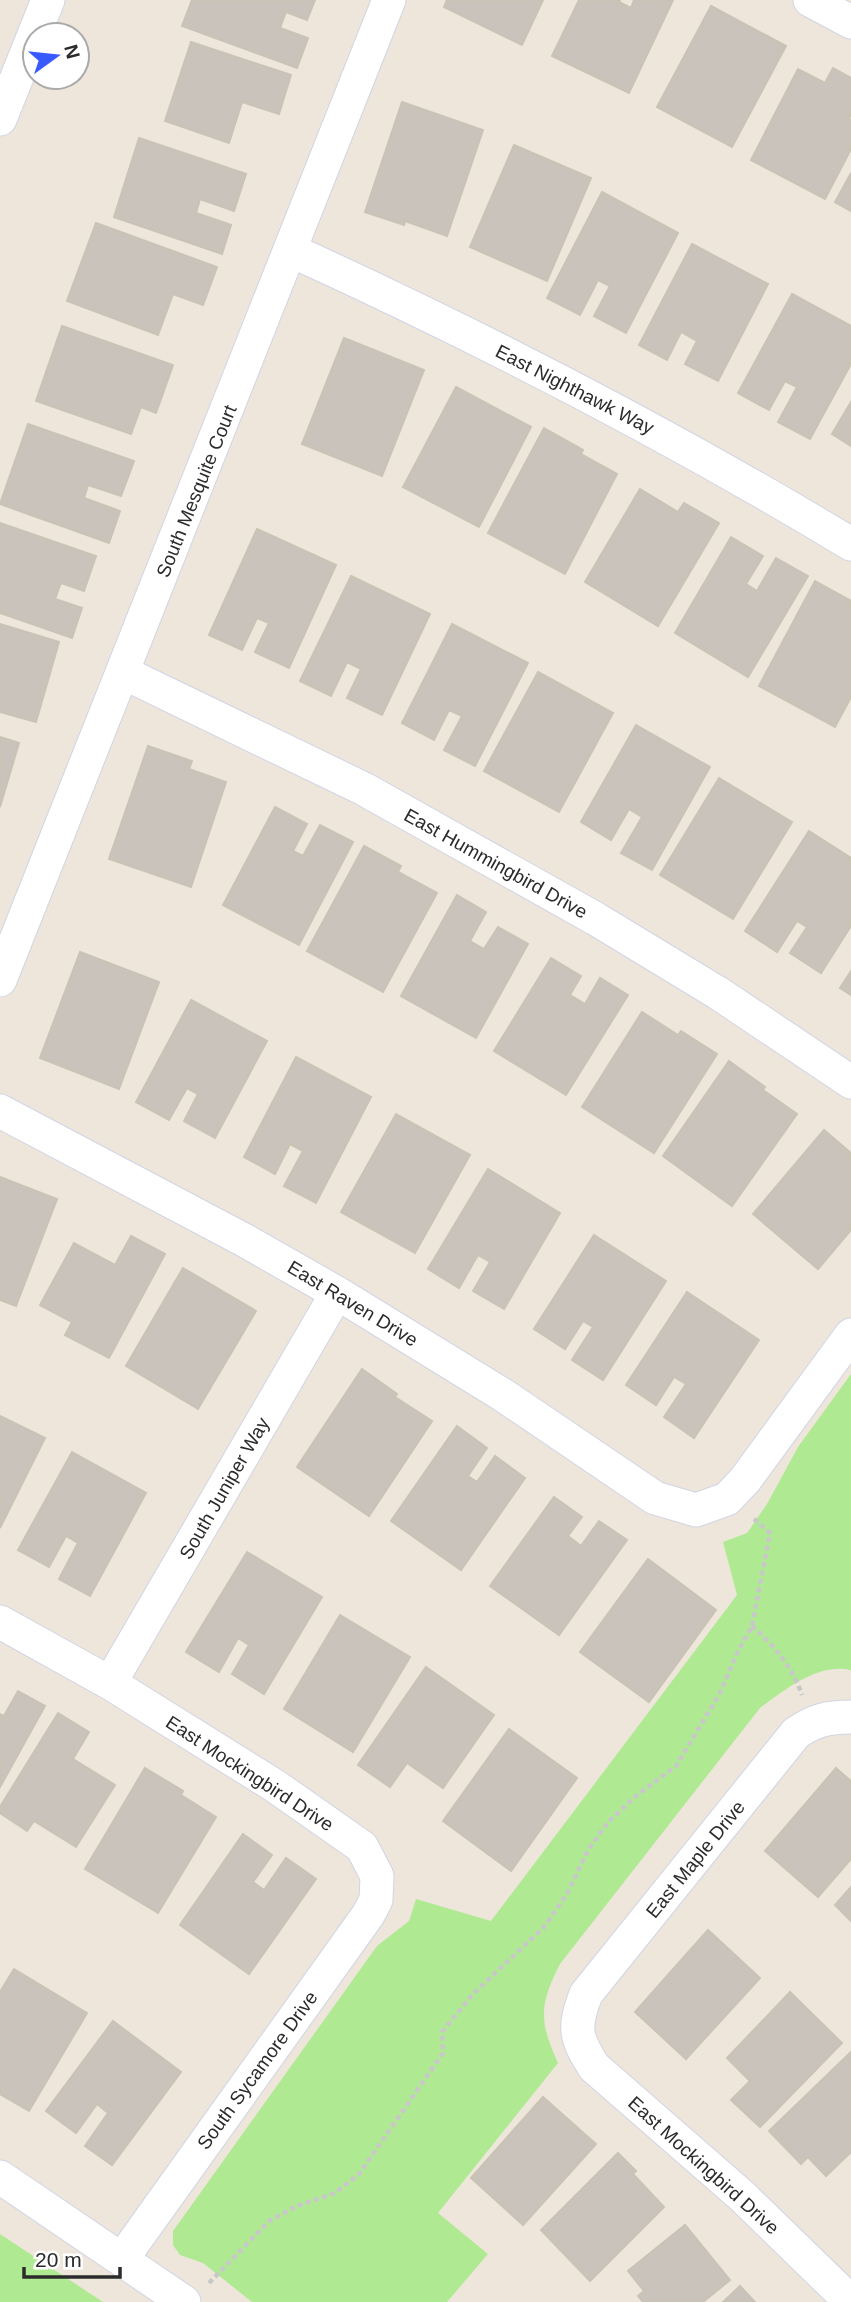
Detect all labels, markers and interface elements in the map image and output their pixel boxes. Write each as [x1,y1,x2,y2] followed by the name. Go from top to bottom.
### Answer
[21,21,91,91] north arrow
[60,42,84,61] text: N
[492,340,658,439] street label: East Nighthawk Way
[152,401,241,580] street label: South Mesquite Court
[401,804,591,923] street label: East Hummingbird Drive
[284,1256,422,1351] street label: East Raven Drive
[175,1413,274,1563] street label: South Juniper Way
[162,1711,337,1835] street label: East Mockingbird Drive
[642,1796,749,1922] street label: East Maple Drive
[193,1987,322,2153] street label: South Sycamore Drive
[624,2092,783,2239] street label: East Mockingbird Drive
[24,2236,121,2280] scale bar
[35,2248,82,2271] text: 20 m

